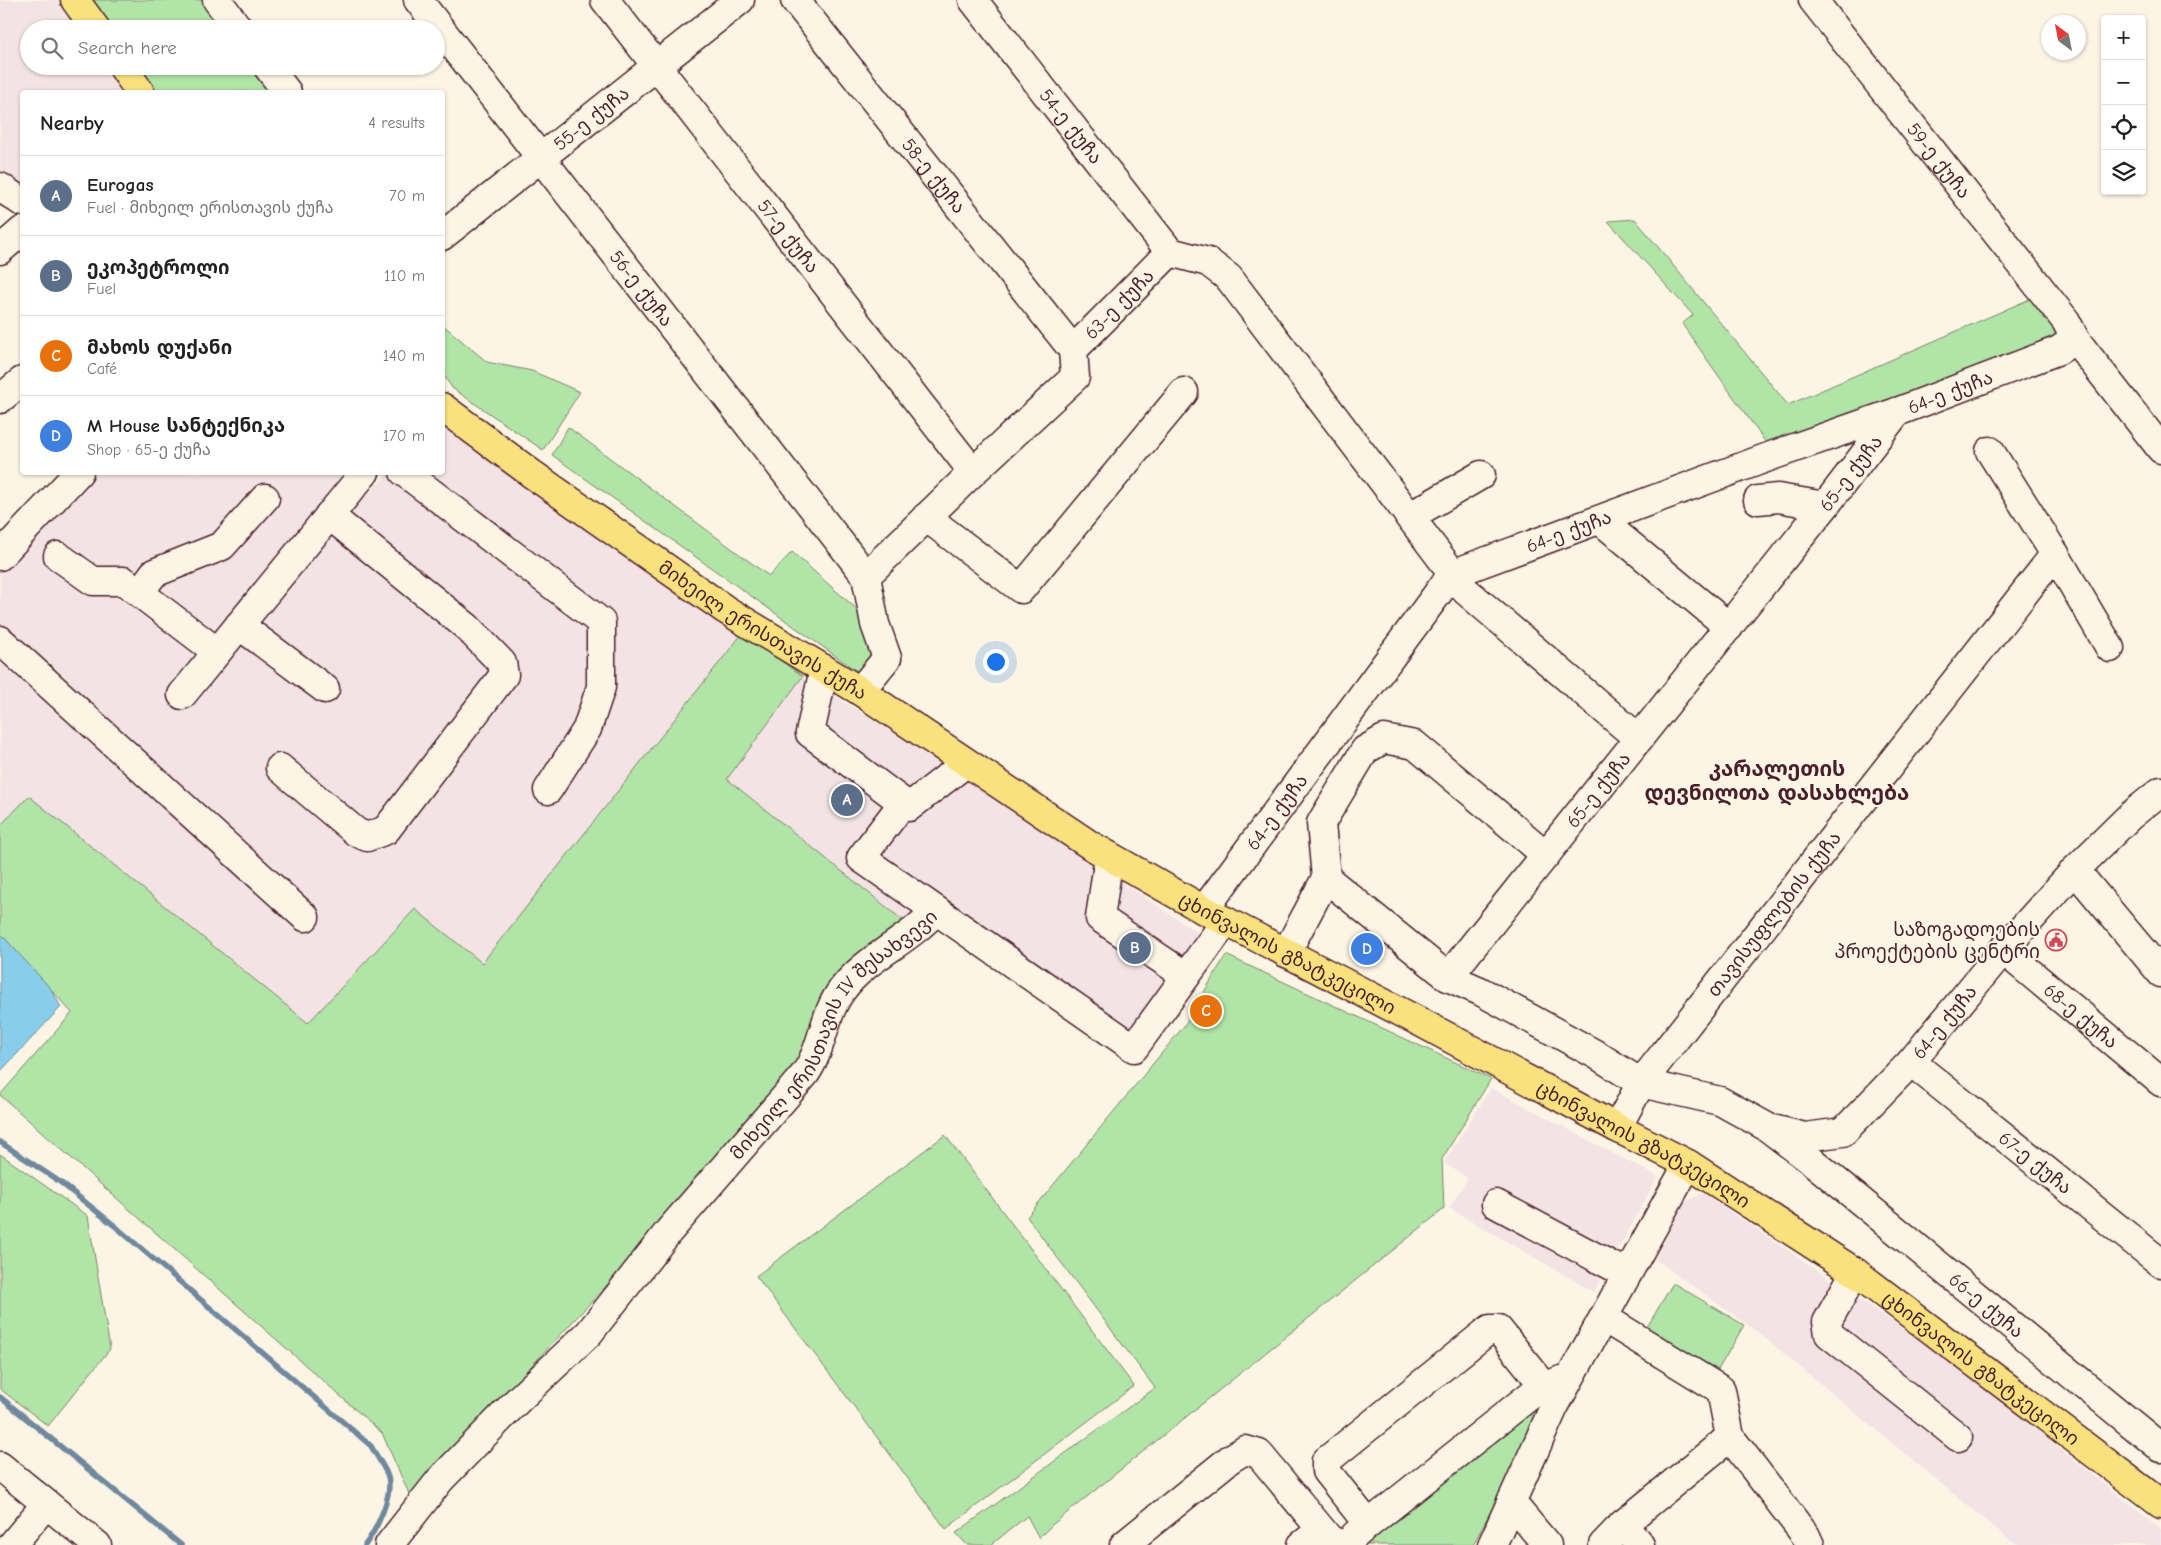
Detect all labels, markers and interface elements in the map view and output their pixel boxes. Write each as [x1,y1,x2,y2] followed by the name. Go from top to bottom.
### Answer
[2041,15,2086,60] north arrow
[2101,15,2146,195] map controls
[2101,15,2146,60] button: +
[20,20,445,75] search box
[38,34,66,62] icon: search
[78,37,177,59] text: Search here
[2101,60,2146,105] button: −
[549,82,634,155] street label: 55-ე ქუჩა
[1035,85,1107,169] street label: 54-ე ქუჩა
[2101,105,2146,150] button: locate
[40,111,104,135] text: Nearby
[368,114,425,132] text: 4 results
[1902,119,1975,203] street label: 59-ე ქუჩა
[897,134,970,218] street label: 58-ე ქუჩა
[2101,150,2146,195] button: layers
[87,174,153,196] text: Eurogas
[52,187,60,205] text: A
[389,187,425,205] text: 70 m
[753,195,824,278] street label: 57-ე ქუჩა
[87,199,334,217] text: Fuel · მიხეილ ერისთავის ქუჩა
[605,246,678,331] street label: 56-ე ქუჩა
[87,257,229,279] text: ეკოპეტროლი
[1080,265,1159,344] street label: 63-ე ქუჩა
[51,267,61,285] text: B
[384,267,425,285] text: 110 m
[87,280,116,298] text: Fuel
[87,337,232,359] text: მახოს დუქანი
[51,347,61,365] text: C
[383,347,425,365] text: 140 m
[87,360,117,378] text: Café
[1905,366,1996,419] street label: 64-ე ქუჩა
[87,415,285,437] text: M House სანტექნიკა
[51,427,61,445] text: D
[383,427,425,445] text: 170 m
[1815,431,1887,516] street label: 65-ე ქუჩა
[87,441,211,459] text: Shop · 65-ე ქუჩა
[1523,506,1615,558] street label: 64-ე ქუჩა
[654,556,871,705] street label: მიხეილ ერისთავის ქუჩა
[983,649,1009,675] your location
[1562,748,1636,832] street label: 65-ე ქუჩა
[1645,757,1909,806] district label: კარალეთის დევნილთა დასახლება
[1242,770,1313,855] street label: 64-ე ქუჩა
[831,781,863,819] pin: A
[1703,827,1846,1001] street label: თავისუფლების ქუჩა
[1175,888,1399,1019] street label: ცხინვალის გზატკეცილი
[726,906,942,1164] street label: მიხეილ ერისთავის IV შესახვევი
[1835,919,2040,963] place label: საზოგადოების პროექტების ცენტრი
[2044,928,2068,952] public building icon: საზოგადოების პროექტების ცენტრი
[1119,929,1151,967] pin: B
[1351,930,1383,968] pin: D
[2039,979,2122,1053] street label: 68-ე ქუჩა
[1908,981,1982,1064] street label: 64-ე ქუჩა
[1190,992,1222,1030] pin: C
[1533,1077,1754,1213] street label: ცხინვალის გზატკეცილი
[1994,1127,2076,1199] street label: 67-ე ქუჩა
[1944,1268,2028,1343] street label: 66-ე ქუჩა
[1878,1287,2084,1450] street label: ცხინვალის გზატკეცილი

